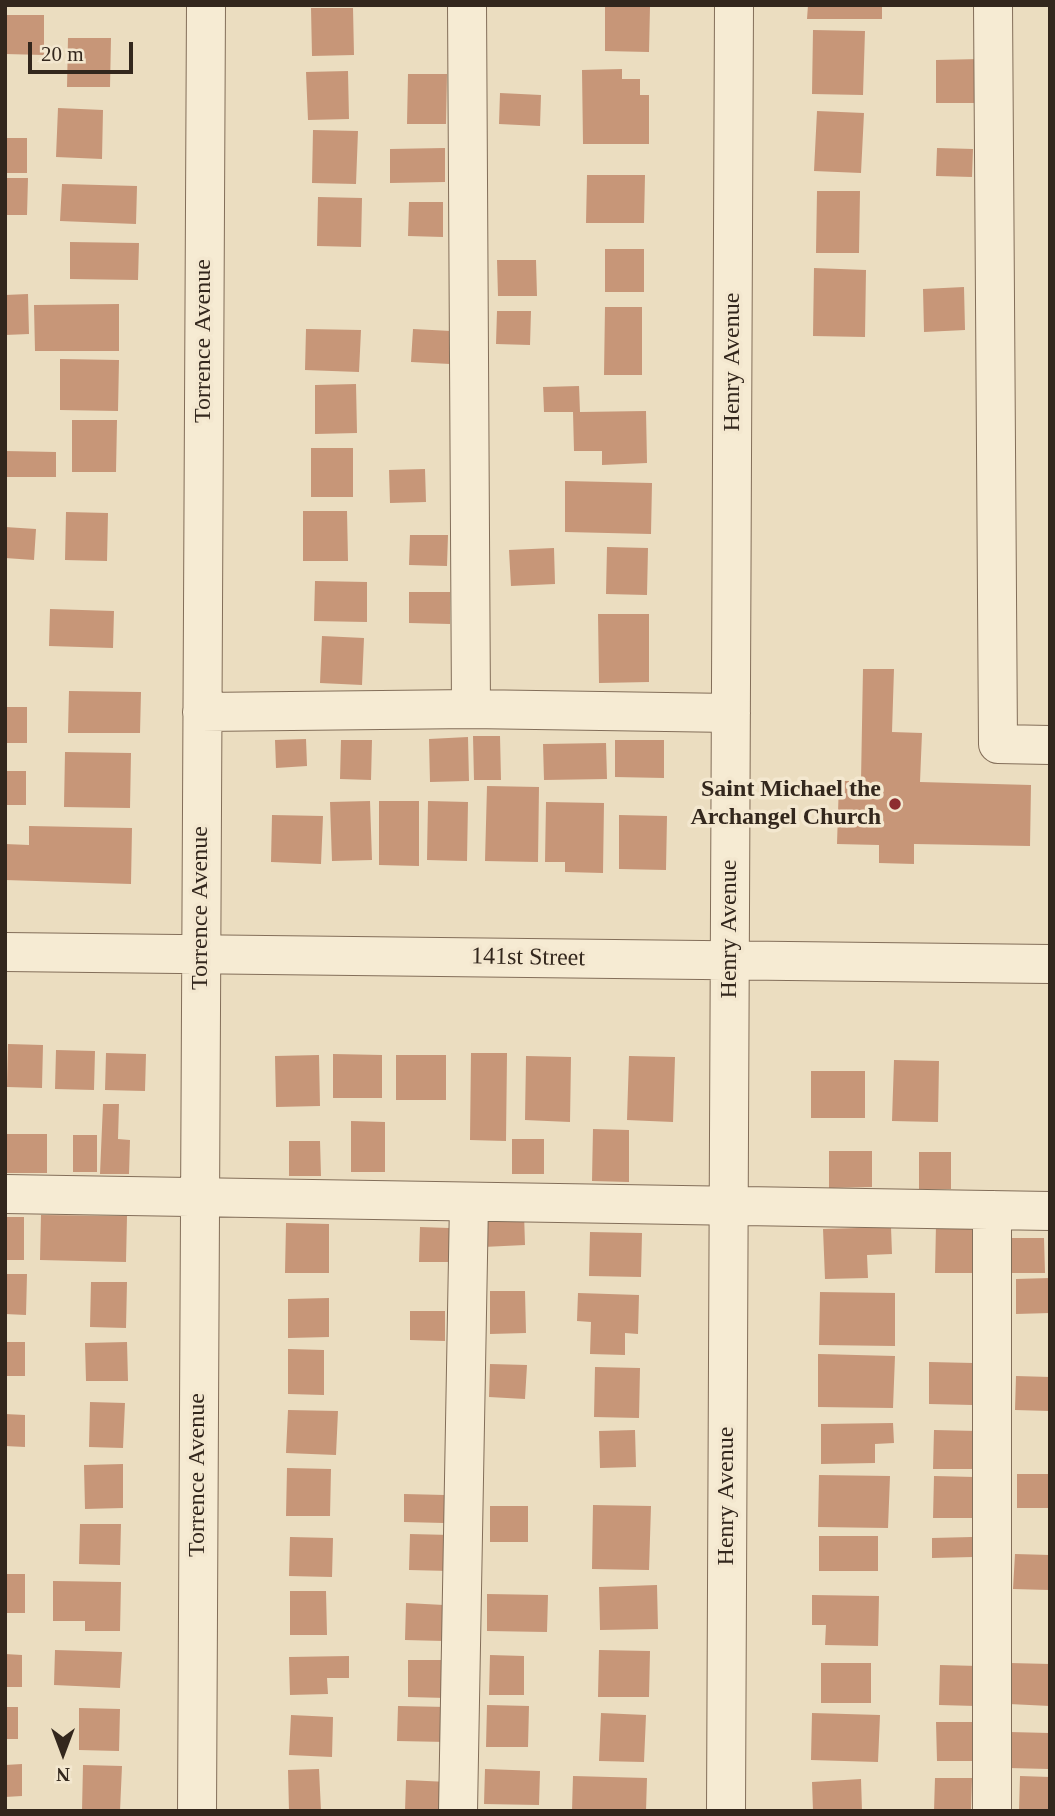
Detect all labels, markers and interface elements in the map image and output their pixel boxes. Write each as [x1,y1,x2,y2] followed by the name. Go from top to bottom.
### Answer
[32,28,136,72] scale bar
[41,42,84,66] text: 20 m
[190,259,218,423] street label: Torrence Avenue
[719,293,747,431] street label: Henry Avenue
[691,776,881,832] place label: Saint Michael the Archangel Church
[887,796,903,812] marker: Saint Michael the Archangel Church
[187,826,215,990] street label: Torrence Avenue
[716,860,744,998] street label: Henry Avenue
[471,943,585,973] street label: 141st Street
[184,1393,212,1557] street label: Torrence Avenue
[713,1427,741,1565] street label: Henry Avenue
[28,1718,98,1788] north arrow
[56,1764,70,1785] text: N

